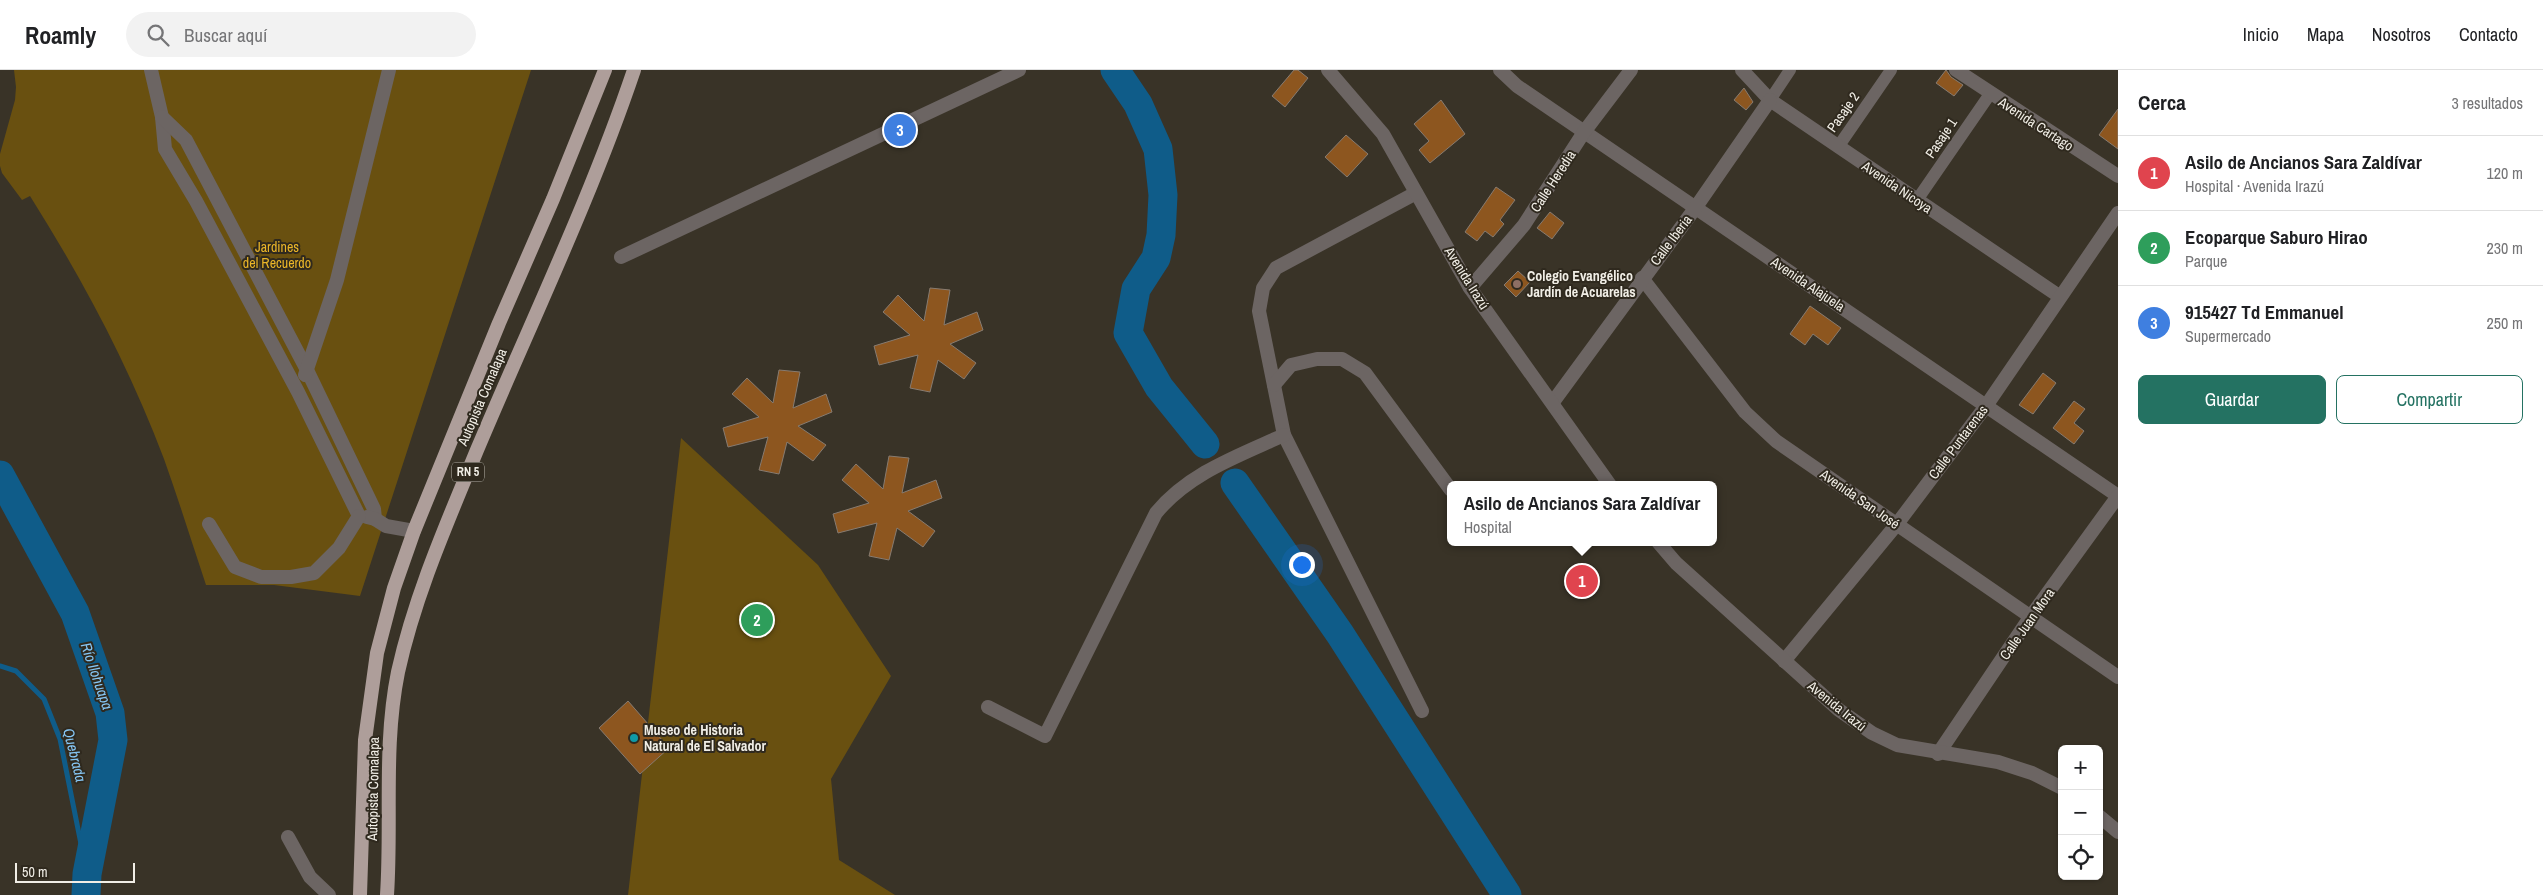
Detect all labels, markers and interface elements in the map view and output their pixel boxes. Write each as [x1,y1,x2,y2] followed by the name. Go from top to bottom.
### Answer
[126,12,476,57] search box
[25,19,96,51] text: Roamly
[144,21,172,49] icon: search
[184,22,267,48] text: Buscar aquí
[2243,22,2279,47] text: Inicio
[2307,22,2344,47] text: Mapa
[2372,22,2431,47] text: Nosotros
[2459,22,2518,47] text: Contacto
[2138,88,2186,117] text: Cerca
[1823,89,1863,135] street label: Pasaje 2
[1994,92,2077,155] street label: Avenida Cartago
[2452,92,2523,114] text: 3 resultados
[884,111,916,149] pin: 3
[1921,114,1961,162] street label: Pasaje 1
[1526,146,1580,215] street label: Calle Heredia
[2185,149,2422,175] text: Asilo de Ancianos Sara Zaldívar
[1858,156,1936,217] street label: Avenida Nicoya
[2150,162,2158,184] text: 1
[2487,162,2523,184] text: 120 m
[2185,175,2324,197] text: Hospital · Avenida Irazú
[1646,211,1696,269] street label: Calle Iberia
[2185,224,2368,250] text: Ecoparque Saburo Hirao
[2150,237,2158,259] text: 2
[2487,237,2523,259] text: 230 m
[243,238,311,272] park label: Jardines del Recuerdo
[1440,242,1493,313] street label: Avenida Irazú
[2185,250,2227,272] text: Parque
[1767,252,1849,316] street label: Avenida Alajuela
[1527,267,1636,301] place label: Colegio Evangélico Jardín de Acuarelas
[1511,278,1523,290] marker: Colegio Evangélico Jardín de Acuarelas
[2185,299,2343,325] text: 915427 Td Emmanuel
[2150,312,2158,334] text: 3
[2487,312,2523,334] text: 250 m
[2185,325,2271,347] text: Supermercado
[453,345,511,449] street label: Autopista Comalapa
[2138,375,2326,424] button: Guardar
[2336,375,2523,424] button: Compartir
[1924,401,1992,483] street label: Calle Puntarenas
[452,462,484,482] road number: RN 5
[1816,464,1903,533] street label: Avenida San José
[1447,481,1717,546] popup
[1464,490,1700,516] text: Asilo de Ancianos Sara Zaldívar
[1464,516,1512,538] text: Hospital
[1289,552,1315,578] your location
[1566,562,1598,600] pin: 1
[1996,584,2059,663] street label: Calle Juan Mora
[741,601,773,639] pin: 2
[76,640,118,713] water label: Río Ilohuapa
[1803,676,1870,735] street label: Avenida Irazú
[644,721,766,755] place label: Museo de Historia Natural de El Salvador
[58,726,92,784] water label: Quebrada
[628,732,640,744] marker: Museo de Historia Natural de El Salvador
[363,736,383,842] street label: Autopista Comalapa
[2058,745,2103,880] map controls
[2058,745,2103,790] button: +
[2058,790,2103,835] button: −
[2058,835,2103,880] button: locate
[15,860,135,883] scale bar
[22,863,48,881] text: 50 m

